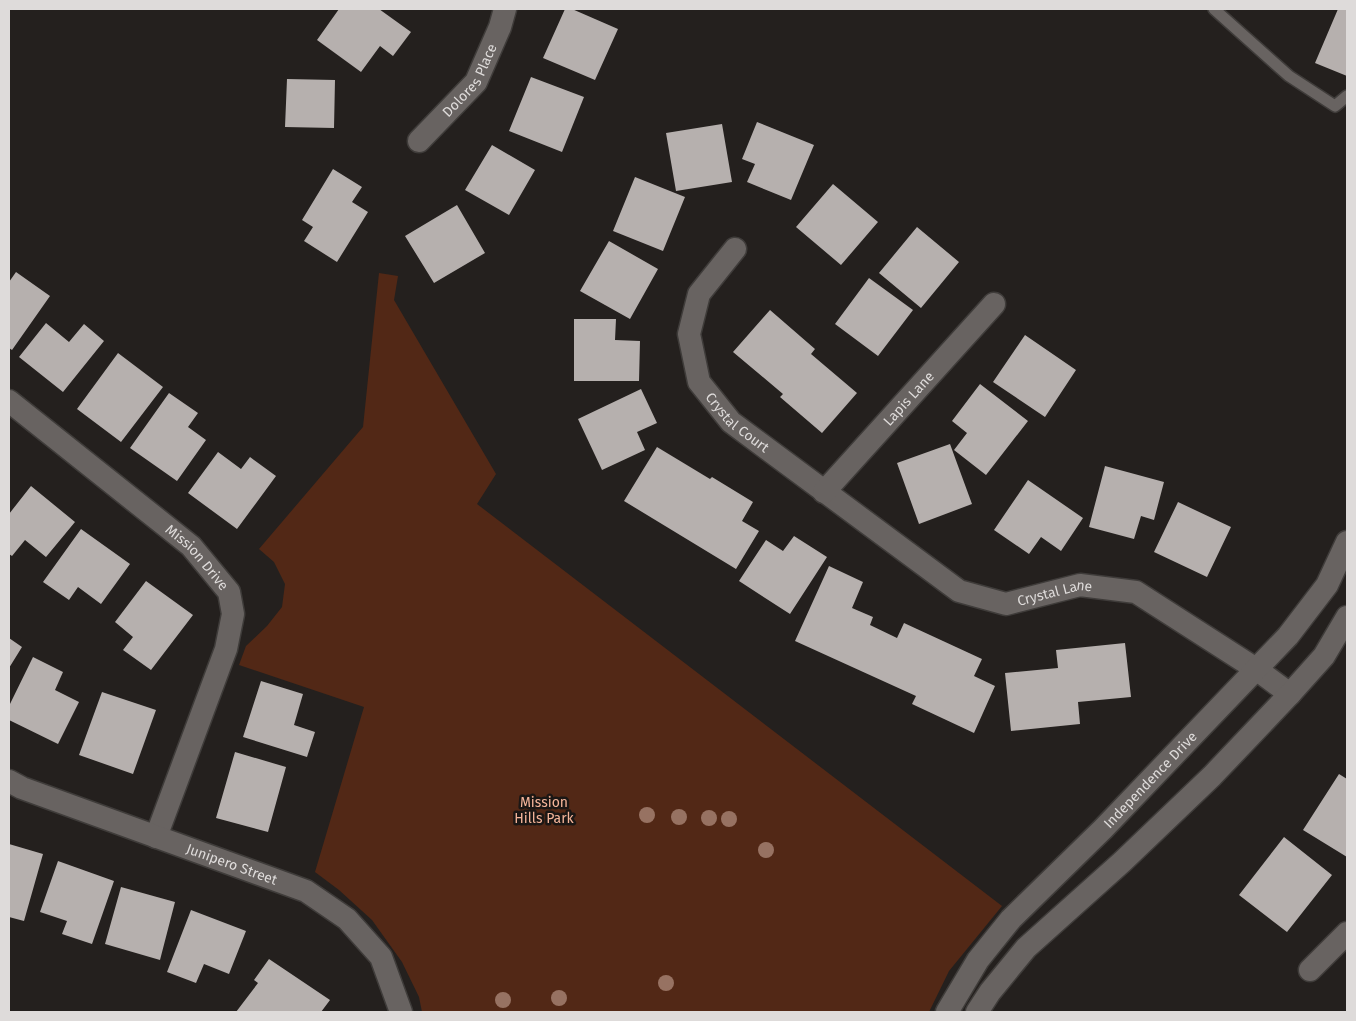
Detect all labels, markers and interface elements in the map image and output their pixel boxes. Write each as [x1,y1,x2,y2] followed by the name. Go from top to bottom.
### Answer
[439,41,500,120] street label: Dolores Place
[880,368,937,429] street label: Lapis Lane
[702,389,773,456] street label: Crystal Court
[162,521,232,594] street label: Mission Drive
[1015,576,1093,609] street label: Crystal Lane
[1100,728,1200,832] street label: Independence Drive
[514,794,575,827] park label: Mission Hills Park
[184,840,281,889] street label: Junipero Street

